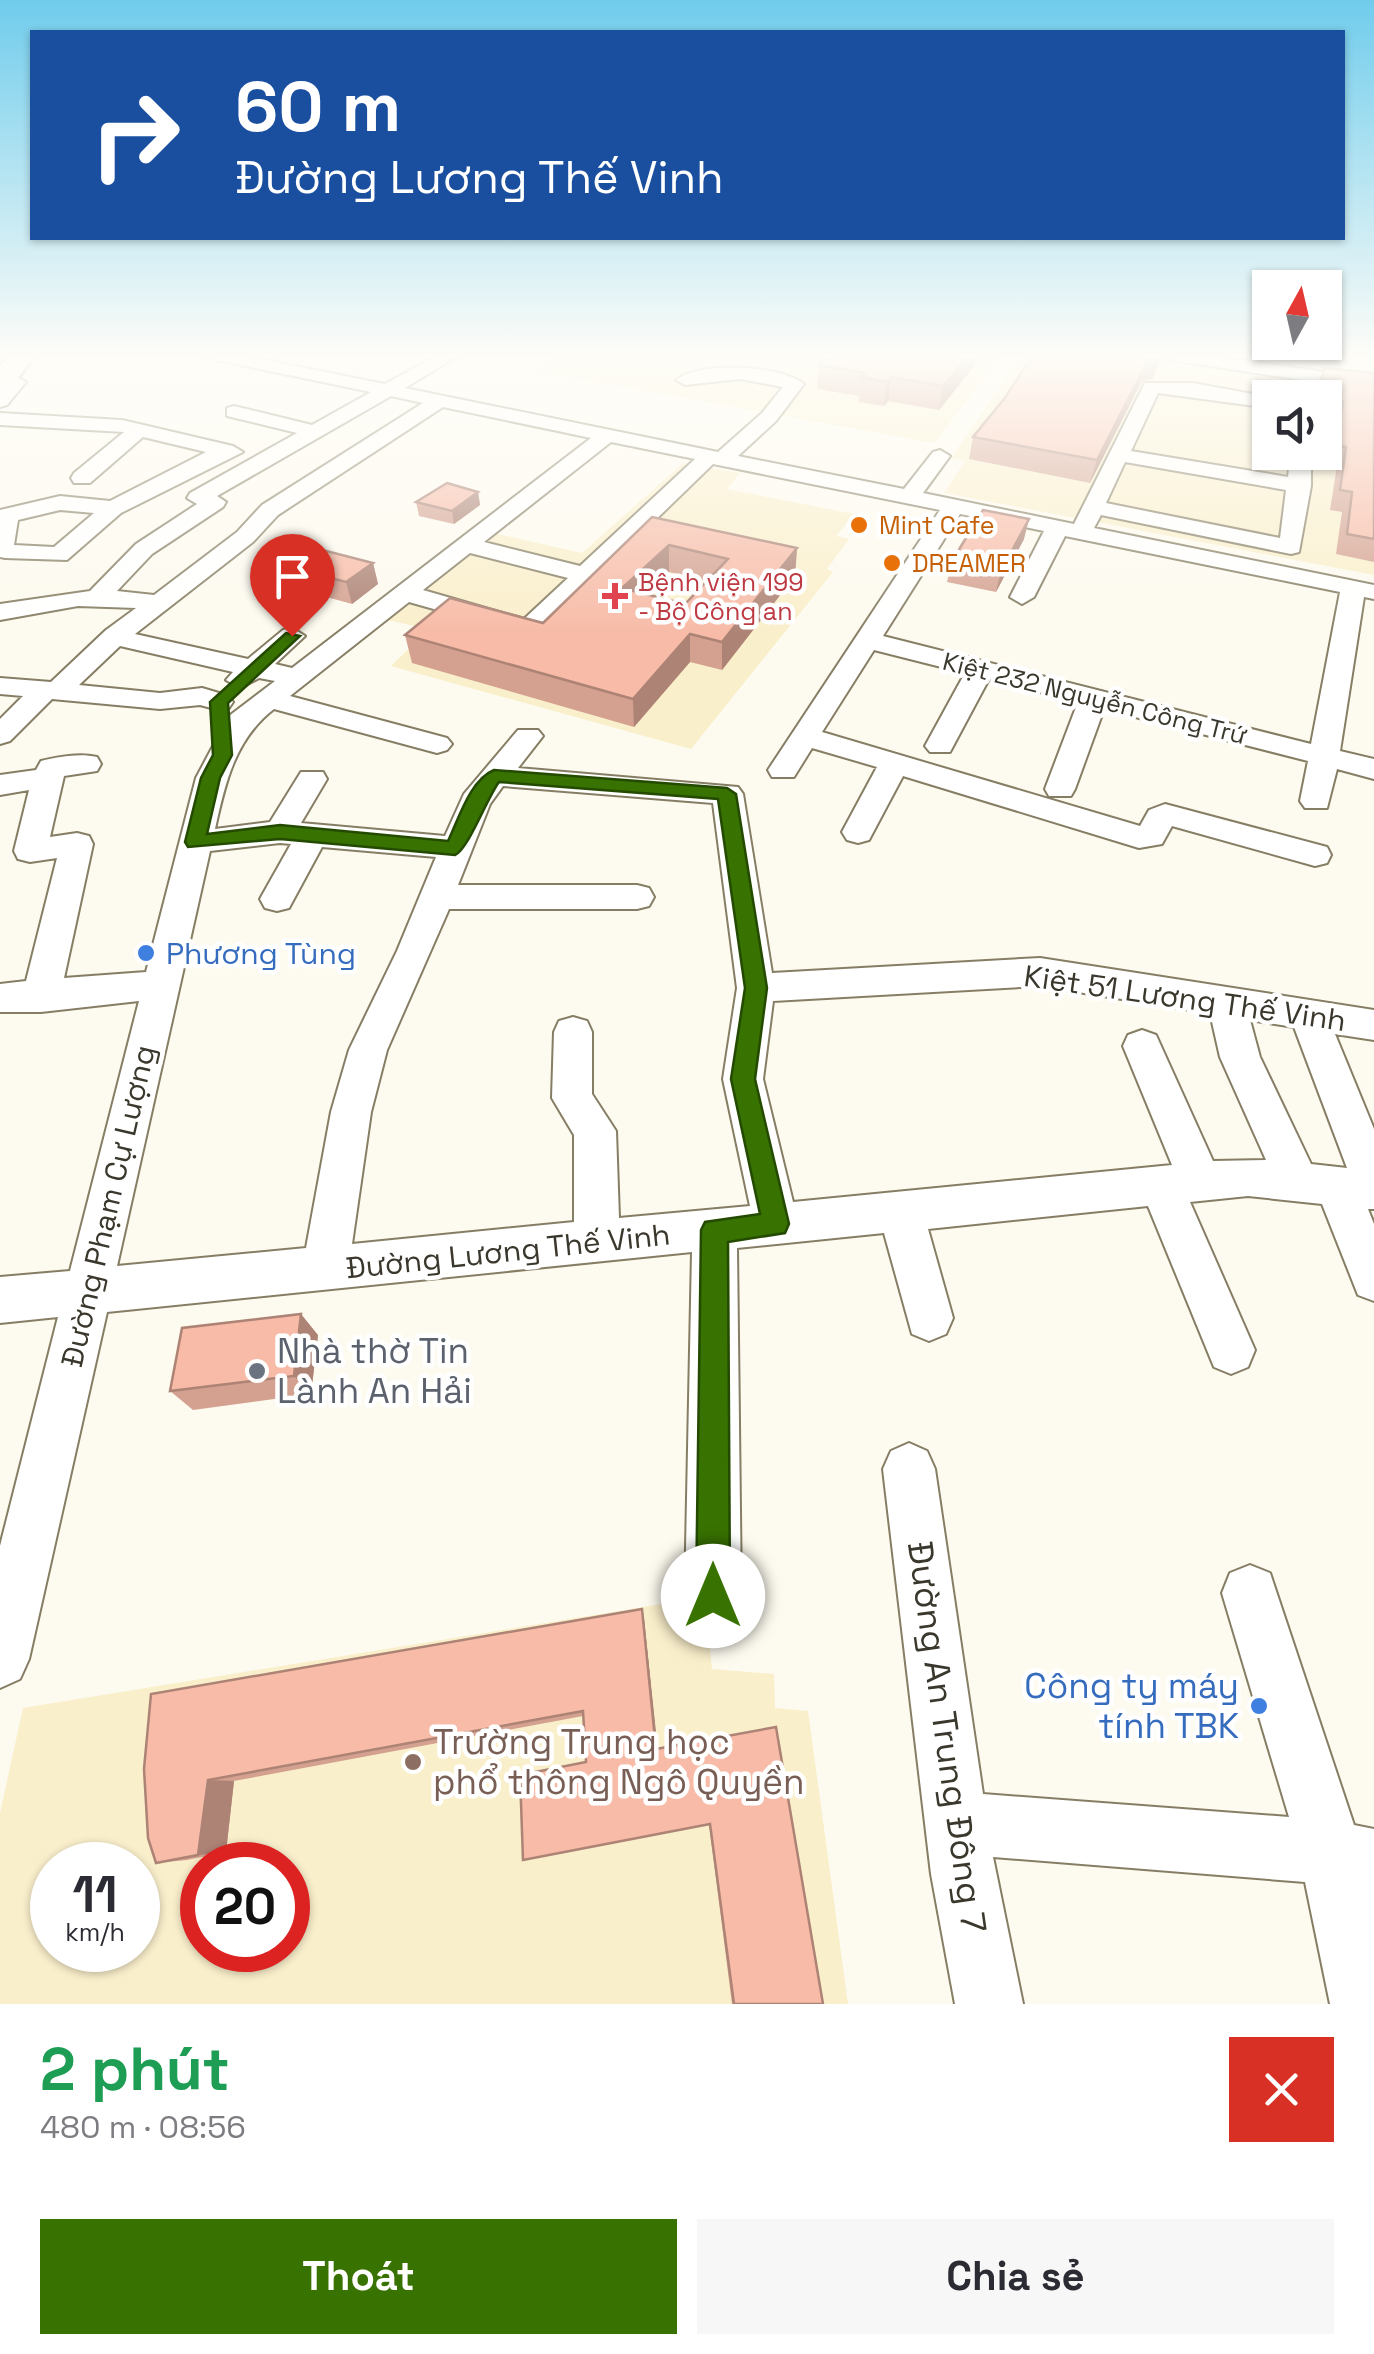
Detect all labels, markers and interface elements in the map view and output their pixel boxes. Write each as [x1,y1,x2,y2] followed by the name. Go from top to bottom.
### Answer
[235,62,401,151] text: 60 m
[70,70,200,200] icon: right
[235,149,724,206] text: Đường Lương Thế Vinh
[1252,270,1342,360] north arrow
[1252,270,1342,470] map controls
[1252,380,1342,470] button: sound
[879,509,995,541] place label: Mint Cafe
[848,514,870,536] marker: Mint Cafe
[250,534,335,637] pin
[912,547,1026,579] place label: DREAMER
[265,549,320,604] icon: arrive
[881,552,903,574] marker: DREAMER
[638,566,804,627] place label: Bệnh viện 199 - Bộ Công an
[602,583,628,609] marker: Bệnh viện 199 - Bộ Công an
[940,645,1251,751] street label: Kiệt 232 Nguyễn Công Trứ
[166,934,356,973] place label: Phương Tùng
[135,942,157,964] marker: Phương Tùng
[1022,956,1348,1040] street label: Kiệt 51 Lương Thế Vinh
[52,1041,164,1371] street label: Đường Phạm Cự Lượng
[344,1215,672,1287] street label: Đường Lương Thế Vinh
[277,1329,472,1413] place label: Nhà thờ Tin Lành An Hải
[246,1360,268,1382] marker: Nhà thờ Tin Lành An Hải
[898,1539,996,1935] street label: Đường An Trung Đông 7
[661,1544,765,1648] position arrow
[1024,1664,1239,1748] place label: Công ty máy tính TBK
[1248,1695,1270,1717] marker: Công ty máy tính TBK
[433,1720,805,1804] place label: Trường Trung học phổ thông Ngô Quyền
[402,1751,424,1773] marker: Trường Trung học phổ thông Ngô Quyền
[180,1842,310,1972] speed limit sign: 20
[72,1863,118,1927] text: 11
[65,1916,125,1948] text: km/h
[40,2031,230,2108] text: 2 phút
[1229,2037,1334,2142] button: close
[40,2107,246,2147] text: 480 m · 08:56
[40,2219,677,2334] button: Thoát
[697,2219,1334,2334] button: Chia sẻ

